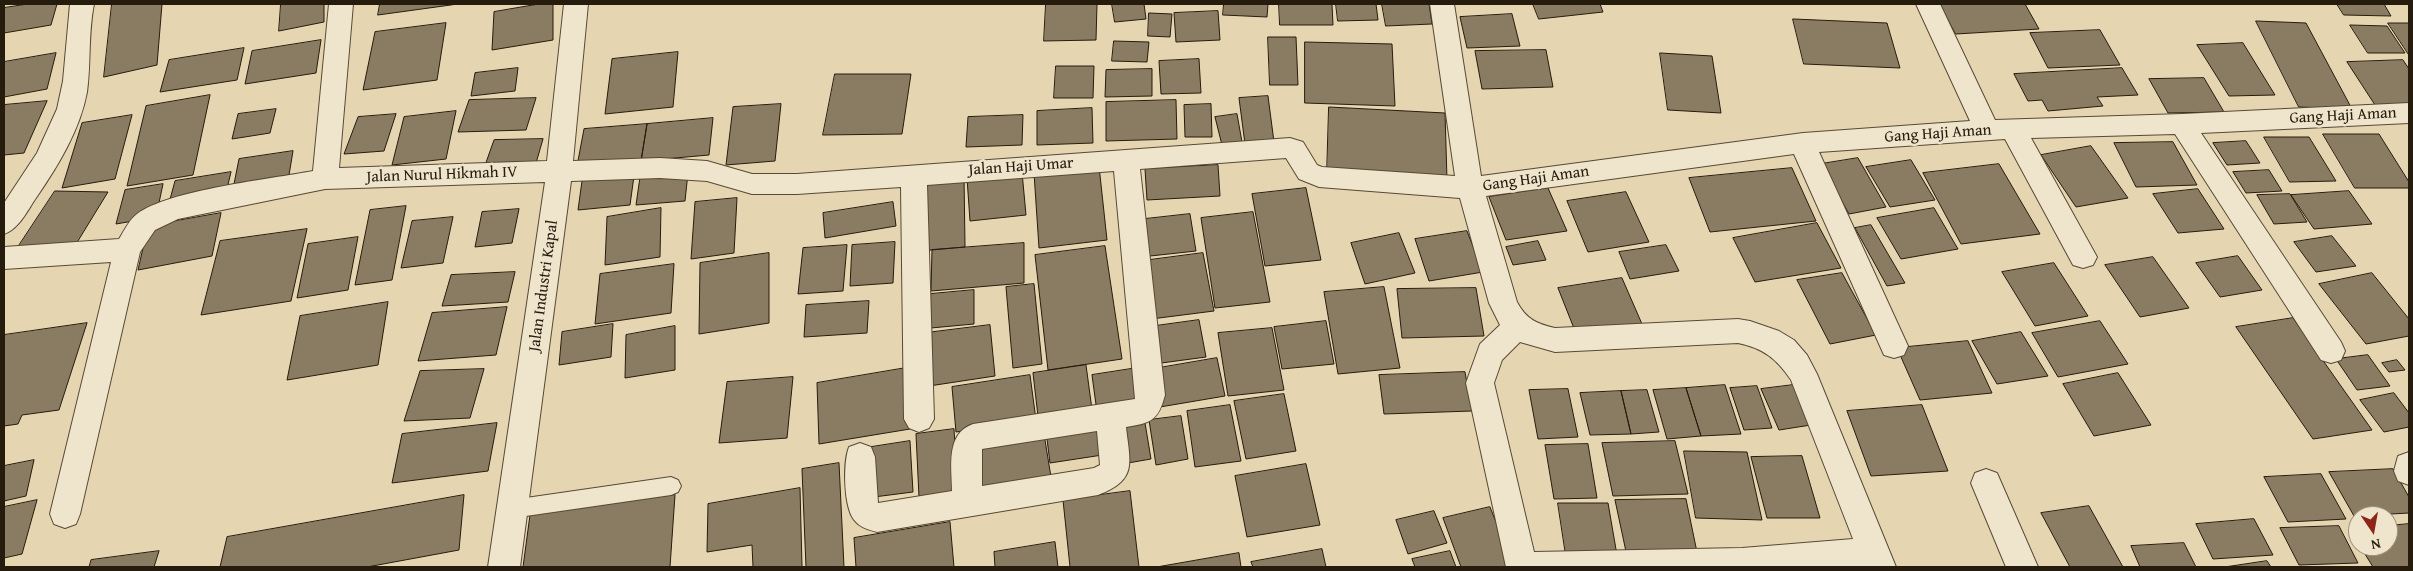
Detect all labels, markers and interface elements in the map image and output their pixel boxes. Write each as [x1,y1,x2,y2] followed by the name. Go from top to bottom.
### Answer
[2289,104,2397,128] street label: Gang Haji Aman
[1884,121,1992,147] street label: Gang Haji Aman
[968,154,1074,180] street label: Jalan Haji Umar
[1482,162,1590,196] street label: Gang Haji Aman
[366,163,518,187] street label: Jalan Nurul Hikmah IV
[525,219,563,353] street label: Jalan Industri Kapal
[2348,506,2398,556] north arrow
[2369,534,2383,555] text: N

